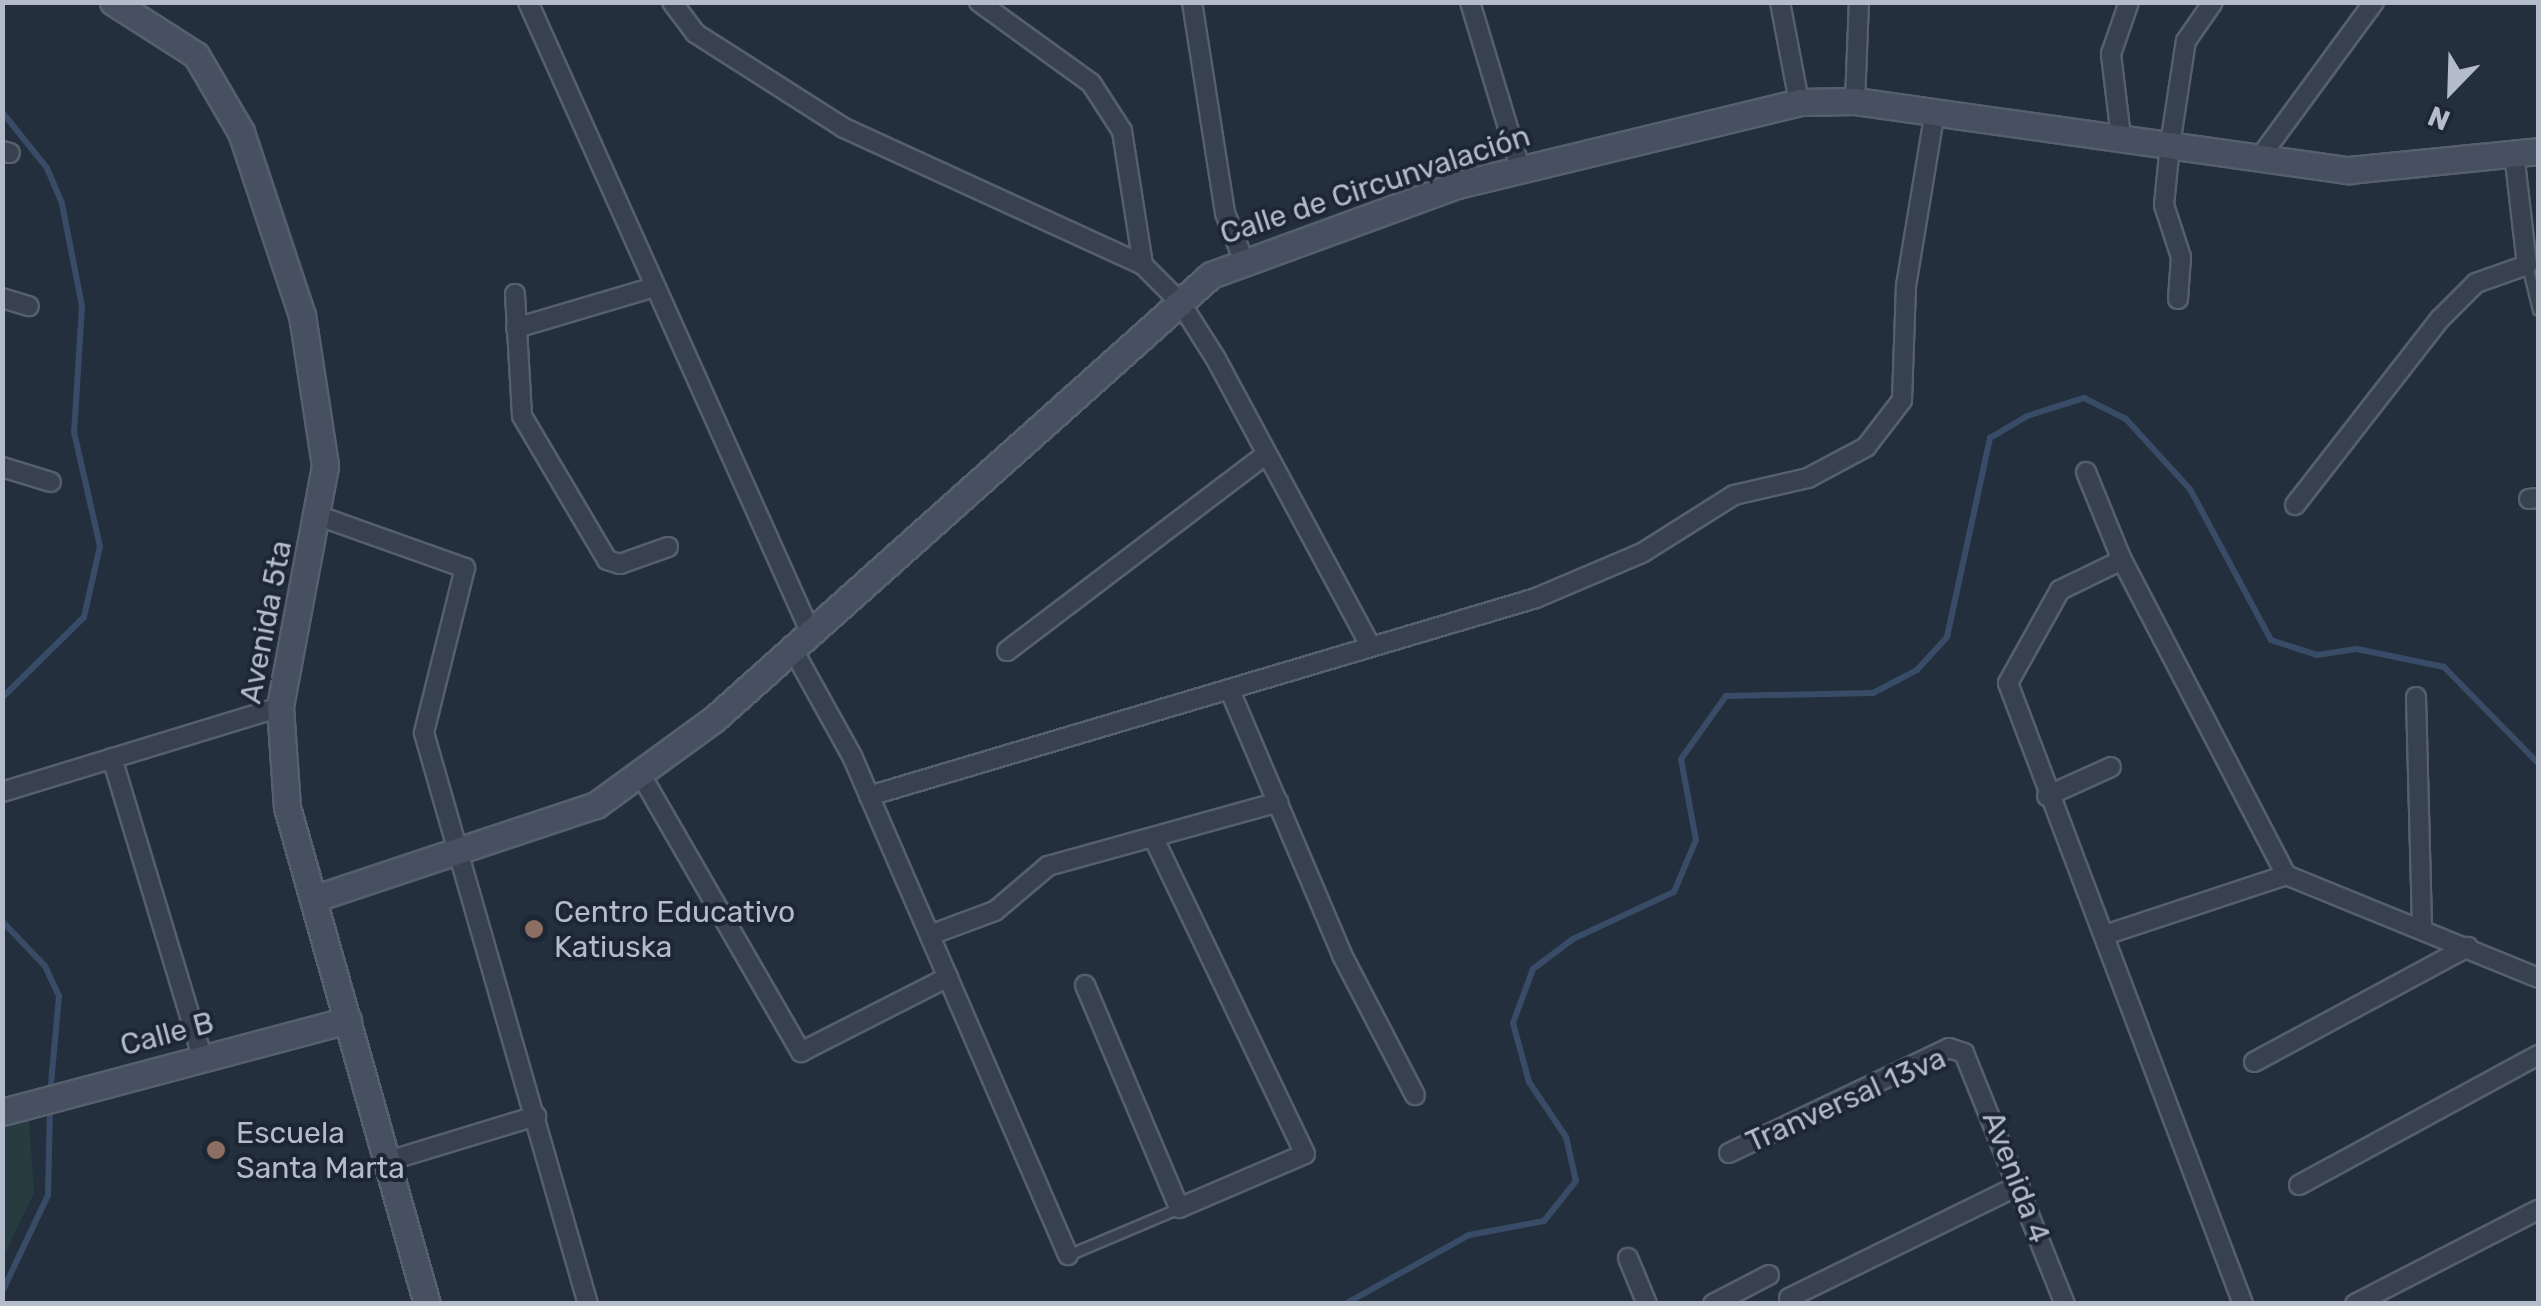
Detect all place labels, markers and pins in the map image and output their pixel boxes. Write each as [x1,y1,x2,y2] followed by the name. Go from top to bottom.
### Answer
[554,894,795,964] place label: Centro Educativo Katiuska
[523,918,545,940] marker: Centro Educativo Katiuska
[236,1115,405,1186] place label: Escuela Santa Marta
[205,1139,227,1161] marker: Escuela Santa Marta

